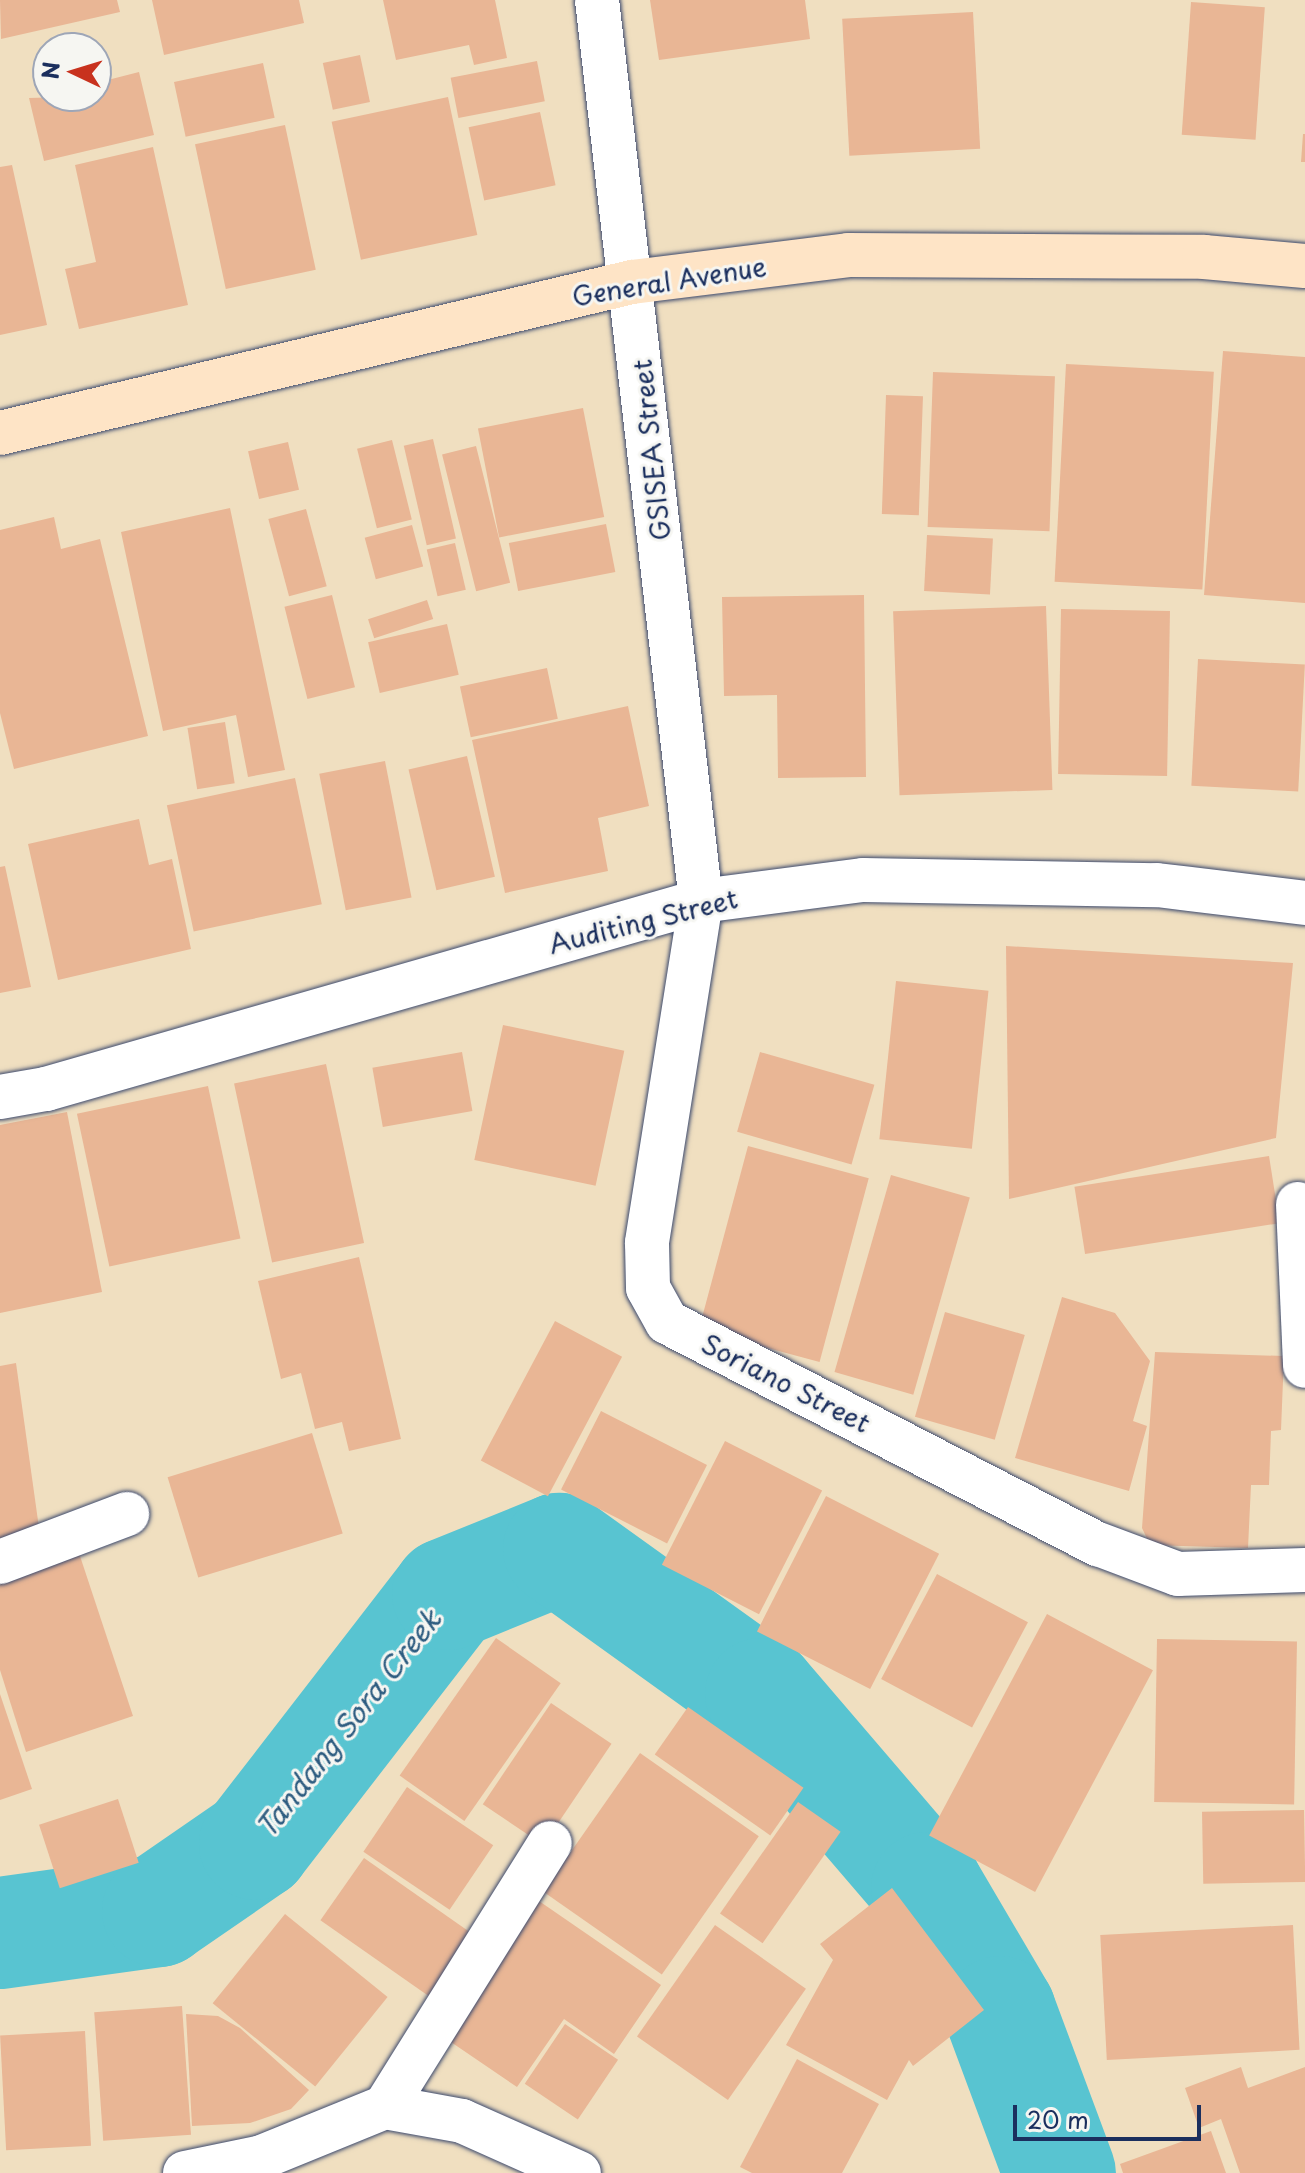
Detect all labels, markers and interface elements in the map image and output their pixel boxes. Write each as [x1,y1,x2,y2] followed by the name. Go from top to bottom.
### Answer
[32,32,112,112] north arrow
[32,61,67,80] text: N
[569,250,769,312] street label: General Avenue
[626,358,676,542] street label: GSISEA Street
[545,882,741,960] street label: Auditing Street
[697,1327,875,1439] street label: Soriano Street
[249,1602,447,1844] water label: Tandang Sora Creek
[1017,2089,1205,2139] scale bar
[1027,2101,1089,2137] text: 20 m

